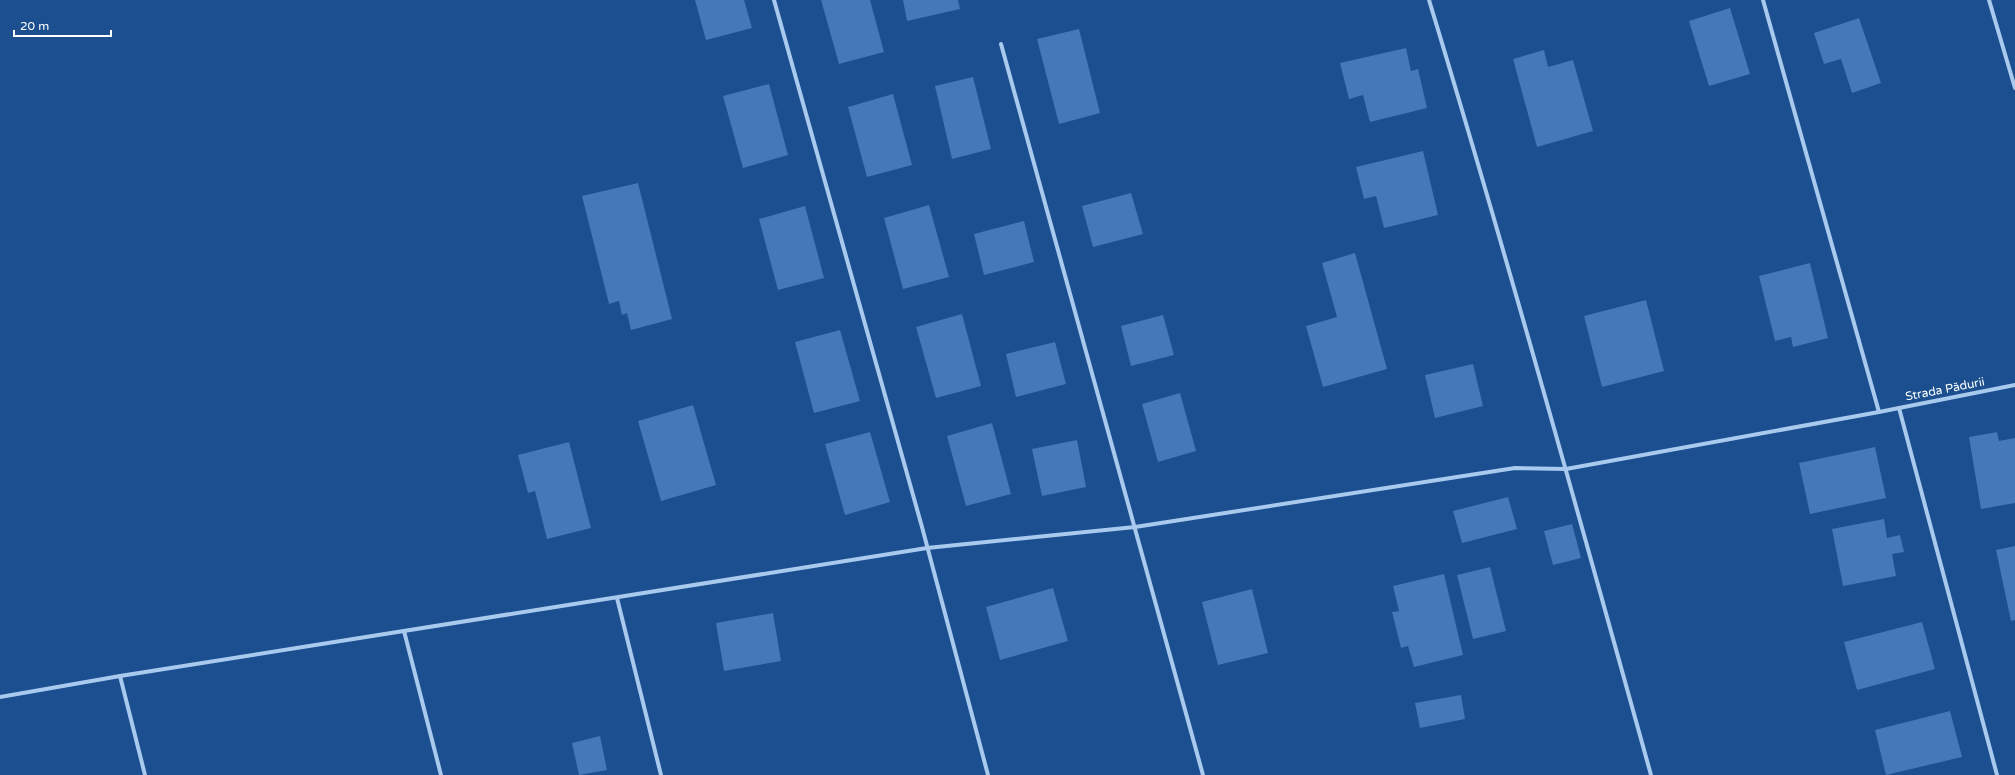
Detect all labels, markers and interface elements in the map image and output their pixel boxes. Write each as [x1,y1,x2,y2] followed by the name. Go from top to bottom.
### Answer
[14,12,111,38] scale bar
[20,19,49,33] text: 20 m
[1904,374,1986,404] street label: Strada Pădurii

